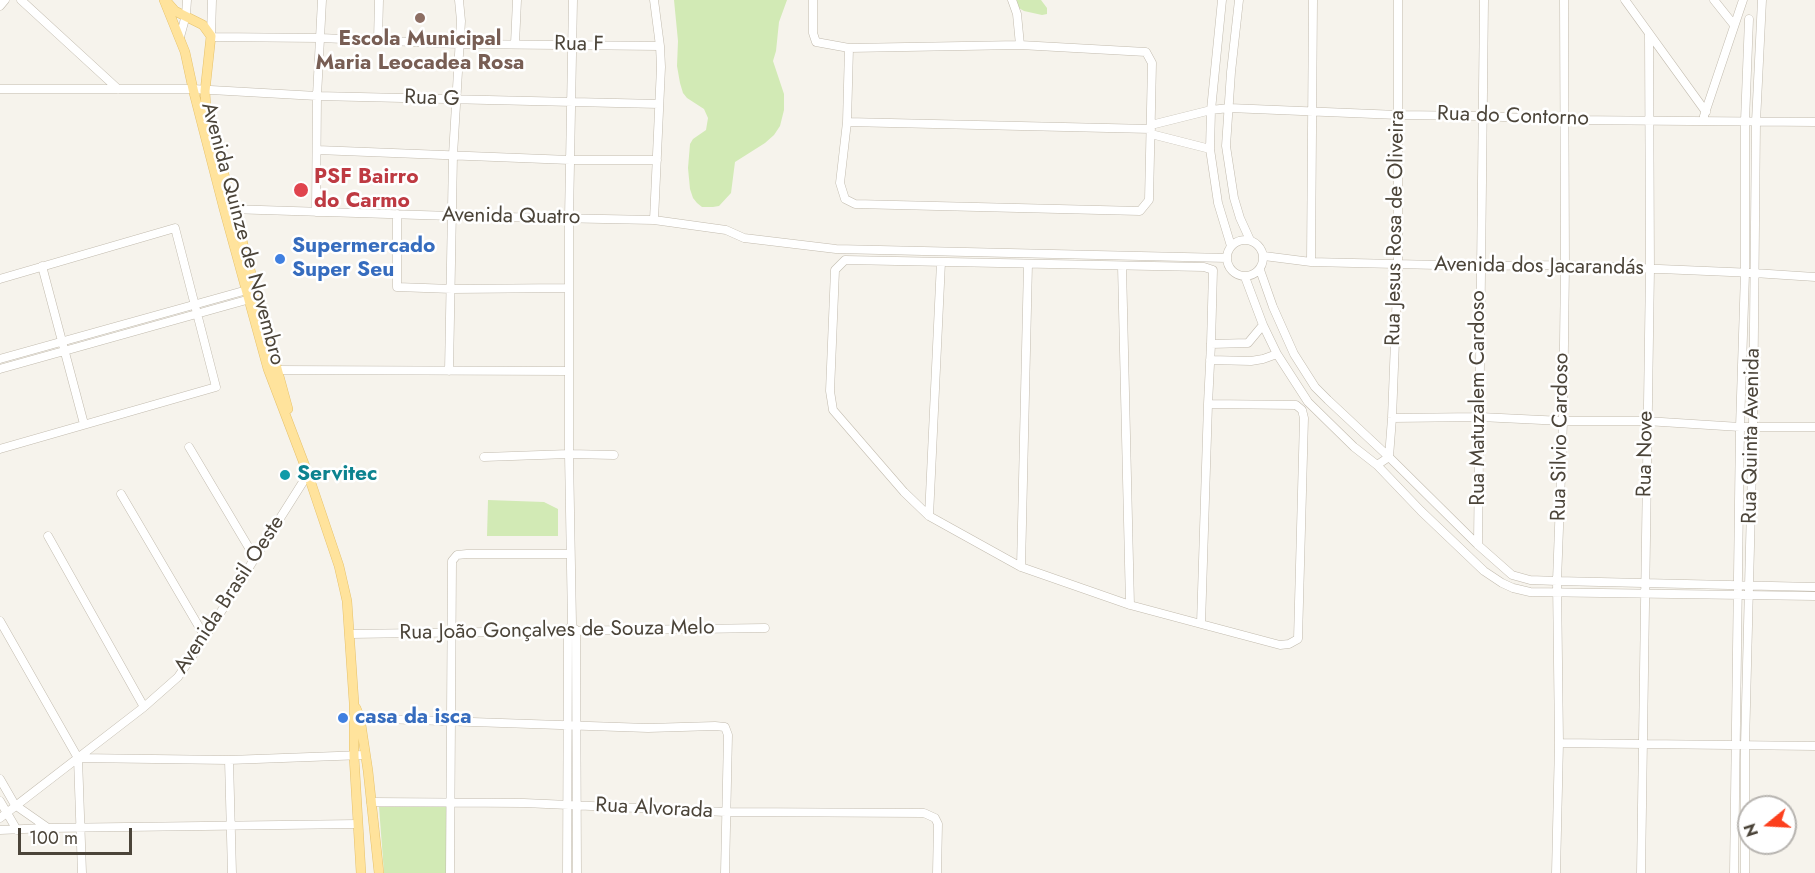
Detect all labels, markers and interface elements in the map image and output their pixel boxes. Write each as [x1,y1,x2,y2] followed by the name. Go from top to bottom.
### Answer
[413,11,427,25] marker: Escola Municipal Maria Leocadea Rosa
[316,27,524,77] place label: Escola Municipal Maria Leocadea Rosa
[554,32,604,58] street label: Rua F
[404,85,460,113] street label: Rua G
[195,100,289,368] street label: Avenida Quinze de Novembro
[1437,102,1589,132] street label: Rua do Contorno
[1381,110,1411,346] street label: Rua Jesus Rosa de Oliveira
[314,165,419,215] place label: PSF Bairro do Carmo
[292,181,310,199] marker: PSF Bairro do Carmo
[442,203,580,231] street label: Avenida Quatro
[292,234,435,284] place label: Supermercado Super Seu
[273,252,287,266] marker: Supermercado Super Seu
[1434,253,1644,281] street label: Avenida dos Jacarandás
[1466,290,1492,506] street label: Rua Matuzalem Cardoso
[1738,348,1766,524] street label: Rua Quinta Avenida
[1547,353,1575,521] street label: Rua Silvio Cardoso
[1633,411,1659,497] street label: Rua Nove
[297,462,377,488] place label: Servitec
[278,468,292,482] marker: Servitec
[170,511,290,679] street label: Avenida Brasil Oeste
[399,616,715,646] street label: Rua João Gonçalves de Souza Melo
[355,705,472,731] place label: casa da isca
[336,711,350,725] marker: casa da isca
[595,793,713,825] street label: Rua Alvorada
[1737,795,1797,855] north arrow
[21,816,135,854] scale bar
[1738,820,1764,840] text: N
[29,825,78,851] text: 100 m

